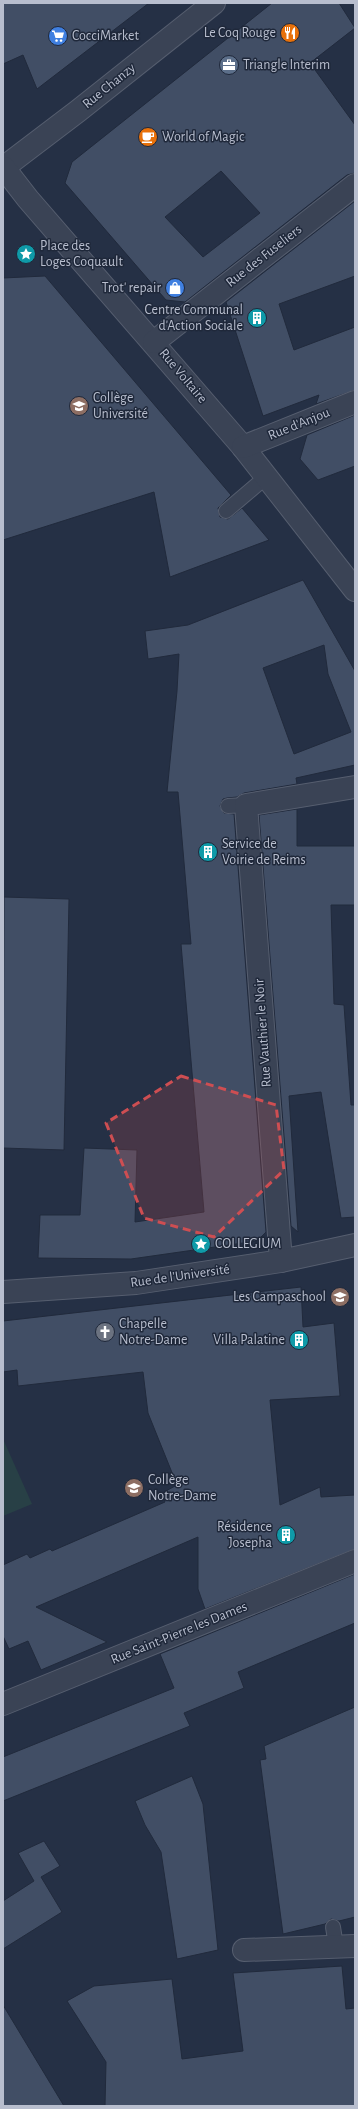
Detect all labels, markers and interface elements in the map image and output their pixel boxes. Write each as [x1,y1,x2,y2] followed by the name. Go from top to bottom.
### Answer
[279,22,301,44] restaurant icon: Le Coq Rouge
[47,25,69,47] supermarket icon: CocciMarket
[204,26,276,40] place label: Le Coq Rouge
[72,29,139,43] place label: CocciMarket
[218,54,240,76] office icon: Triangle Interim
[243,58,330,72] place label: Triangle Interim
[80,61,138,111] street label: Rue Chanzy
[137,126,159,148] cafe icon: World of Magic
[162,130,245,144] place label: World of Magic
[224,222,304,290] street label: Rue des Fuseliers
[40,239,123,269] place label: Place des Loges Coquault
[15,243,37,265] place icon: Place des Loges Coquault
[164,277,186,299] shop icon: Trot' repair
[102,281,161,295] place label: Trot' repair
[144,303,243,333] place label: Centre Communal d'Action Sociale
[246,307,268,329] building icon: Centre Communal d'Action Sociale
[156,346,210,406] street label: Rue Voltaire
[93,391,148,421] place label: Collège Université
[68,395,90,417] school or university icon: Collège Université
[266,405,332,443] street label: Rue d'Anjou
[222,837,306,867] place label: Service de Voirie de Reims
[197,841,219,863] building icon: Service de Voirie de Reims
[252,978,274,1088] street label: Rue Vauthier le Noir
[190,1233,212,1255] place icon: COLLEGIUM
[215,1237,281,1251] place label: COLLEGIUM
[129,1262,231,1290] street label: Rue de l'Université
[329,1286,351,1308] school or university icon: Les Campaschool
[233,1290,326,1304] place label: Les Campaschool
[119,1317,188,1347] place label: Chapelle Notre-Dame
[94,1321,116,1343] church icon: Chapelle Notre-Dame
[288,1329,310,1351] building icon: Villa Palatine
[213,1333,285,1347] place label: Villa Palatine
[148,1473,217,1503] place label: Collège Notre-Dame
[123,1477,145,1499] school or university icon: Collège Notre-Dame
[217,1520,273,1550] place label: Résidence Josepha
[275,1524,297,1546] building icon: Résidence Josepha
[109,1599,249,1667] street label: Rue Saint-Pierre les Dames

